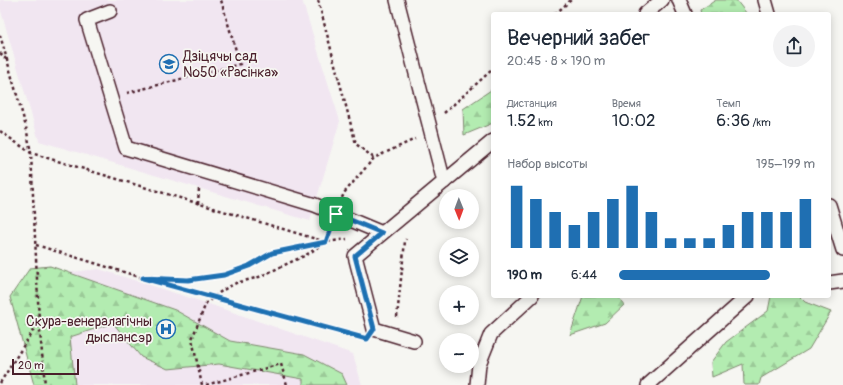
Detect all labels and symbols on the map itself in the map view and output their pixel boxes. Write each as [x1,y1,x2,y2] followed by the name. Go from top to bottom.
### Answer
[182,48,278,81] place label: Дзіцячы сад №50 «Расінка»
[158,53,180,75] school or university icon: Дзіцячы сад №50 «Расінка»
[439,189,479,229] north arrow
[319,197,353,231] pin
[26,313,152,346] place label: Скура-венералагічны дыспансэр
[155,318,177,340] hospital icon: Скура-венералагічны дыспансэр
[12,357,79,376] scale bar

